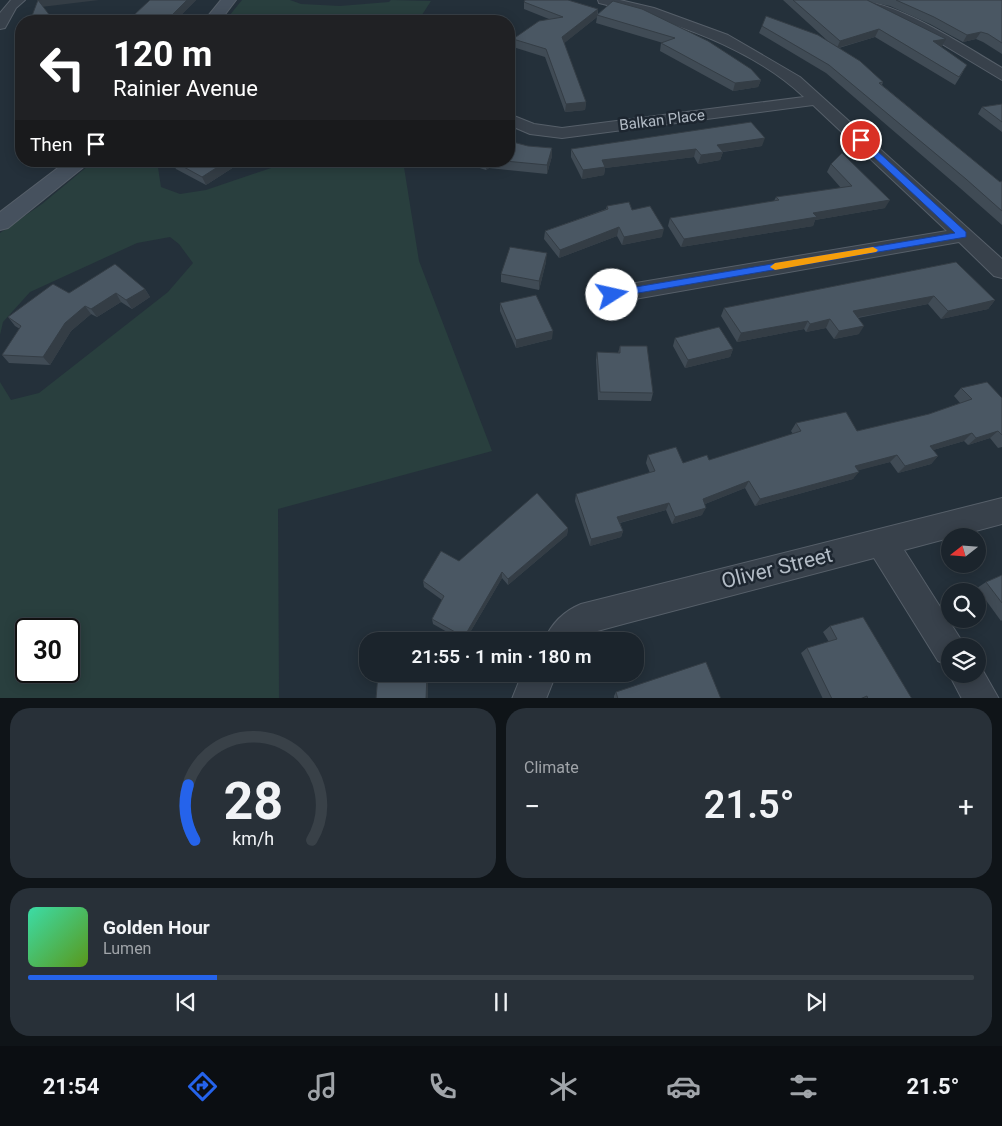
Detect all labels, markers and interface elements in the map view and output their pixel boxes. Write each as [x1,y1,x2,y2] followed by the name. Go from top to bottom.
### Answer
[113,34,212,75] text: 120 m
[30,35,95,100] icon: left
[113,76,258,101] text: Rainier Avenue
[618,106,706,134] street label: Balkan Place
[840,119,882,161] pin
[847,126,875,154] icon: arrive
[82,130,110,158] icon: arrive
[30,133,72,156] text: Then
[585,268,637,320] position arrow
[941,528,986,572] north arrow
[941,528,986,683] map controls
[719,543,835,593] street label: Oliver Street
[941,583,986,628] button: search
[15,618,80,683] speed limit sign: 30
[941,638,986,683] button: layers
[411,645,592,668] text: 21:55 · 1 min · 180 m
[524,758,579,777] text: Climate
[223,771,283,832] text: 28
[704,783,794,827] text: 21.5°
[524,790,540,823] text: −
[958,790,974,823] text: +
[232,828,274,849] text: km/h
[103,916,210,939] text: Golden Hour
[103,939,151,958] text: Lumen
[172,988,200,1016] icon: previous
[487,988,515,1016] icon: pause
[802,988,830,1016] icon: next
[185,1069,220,1104] icon: directions
[305,1069,340,1104] icon: music
[425,1069,460,1104] icon: phone
[546,1069,581,1104] icon: climate
[666,1069,701,1104] icon: car
[786,1069,821,1104] icon: filters
[43,1074,99,1099] text: 21:54
[906,1074,959,1099] text: 21.5°

